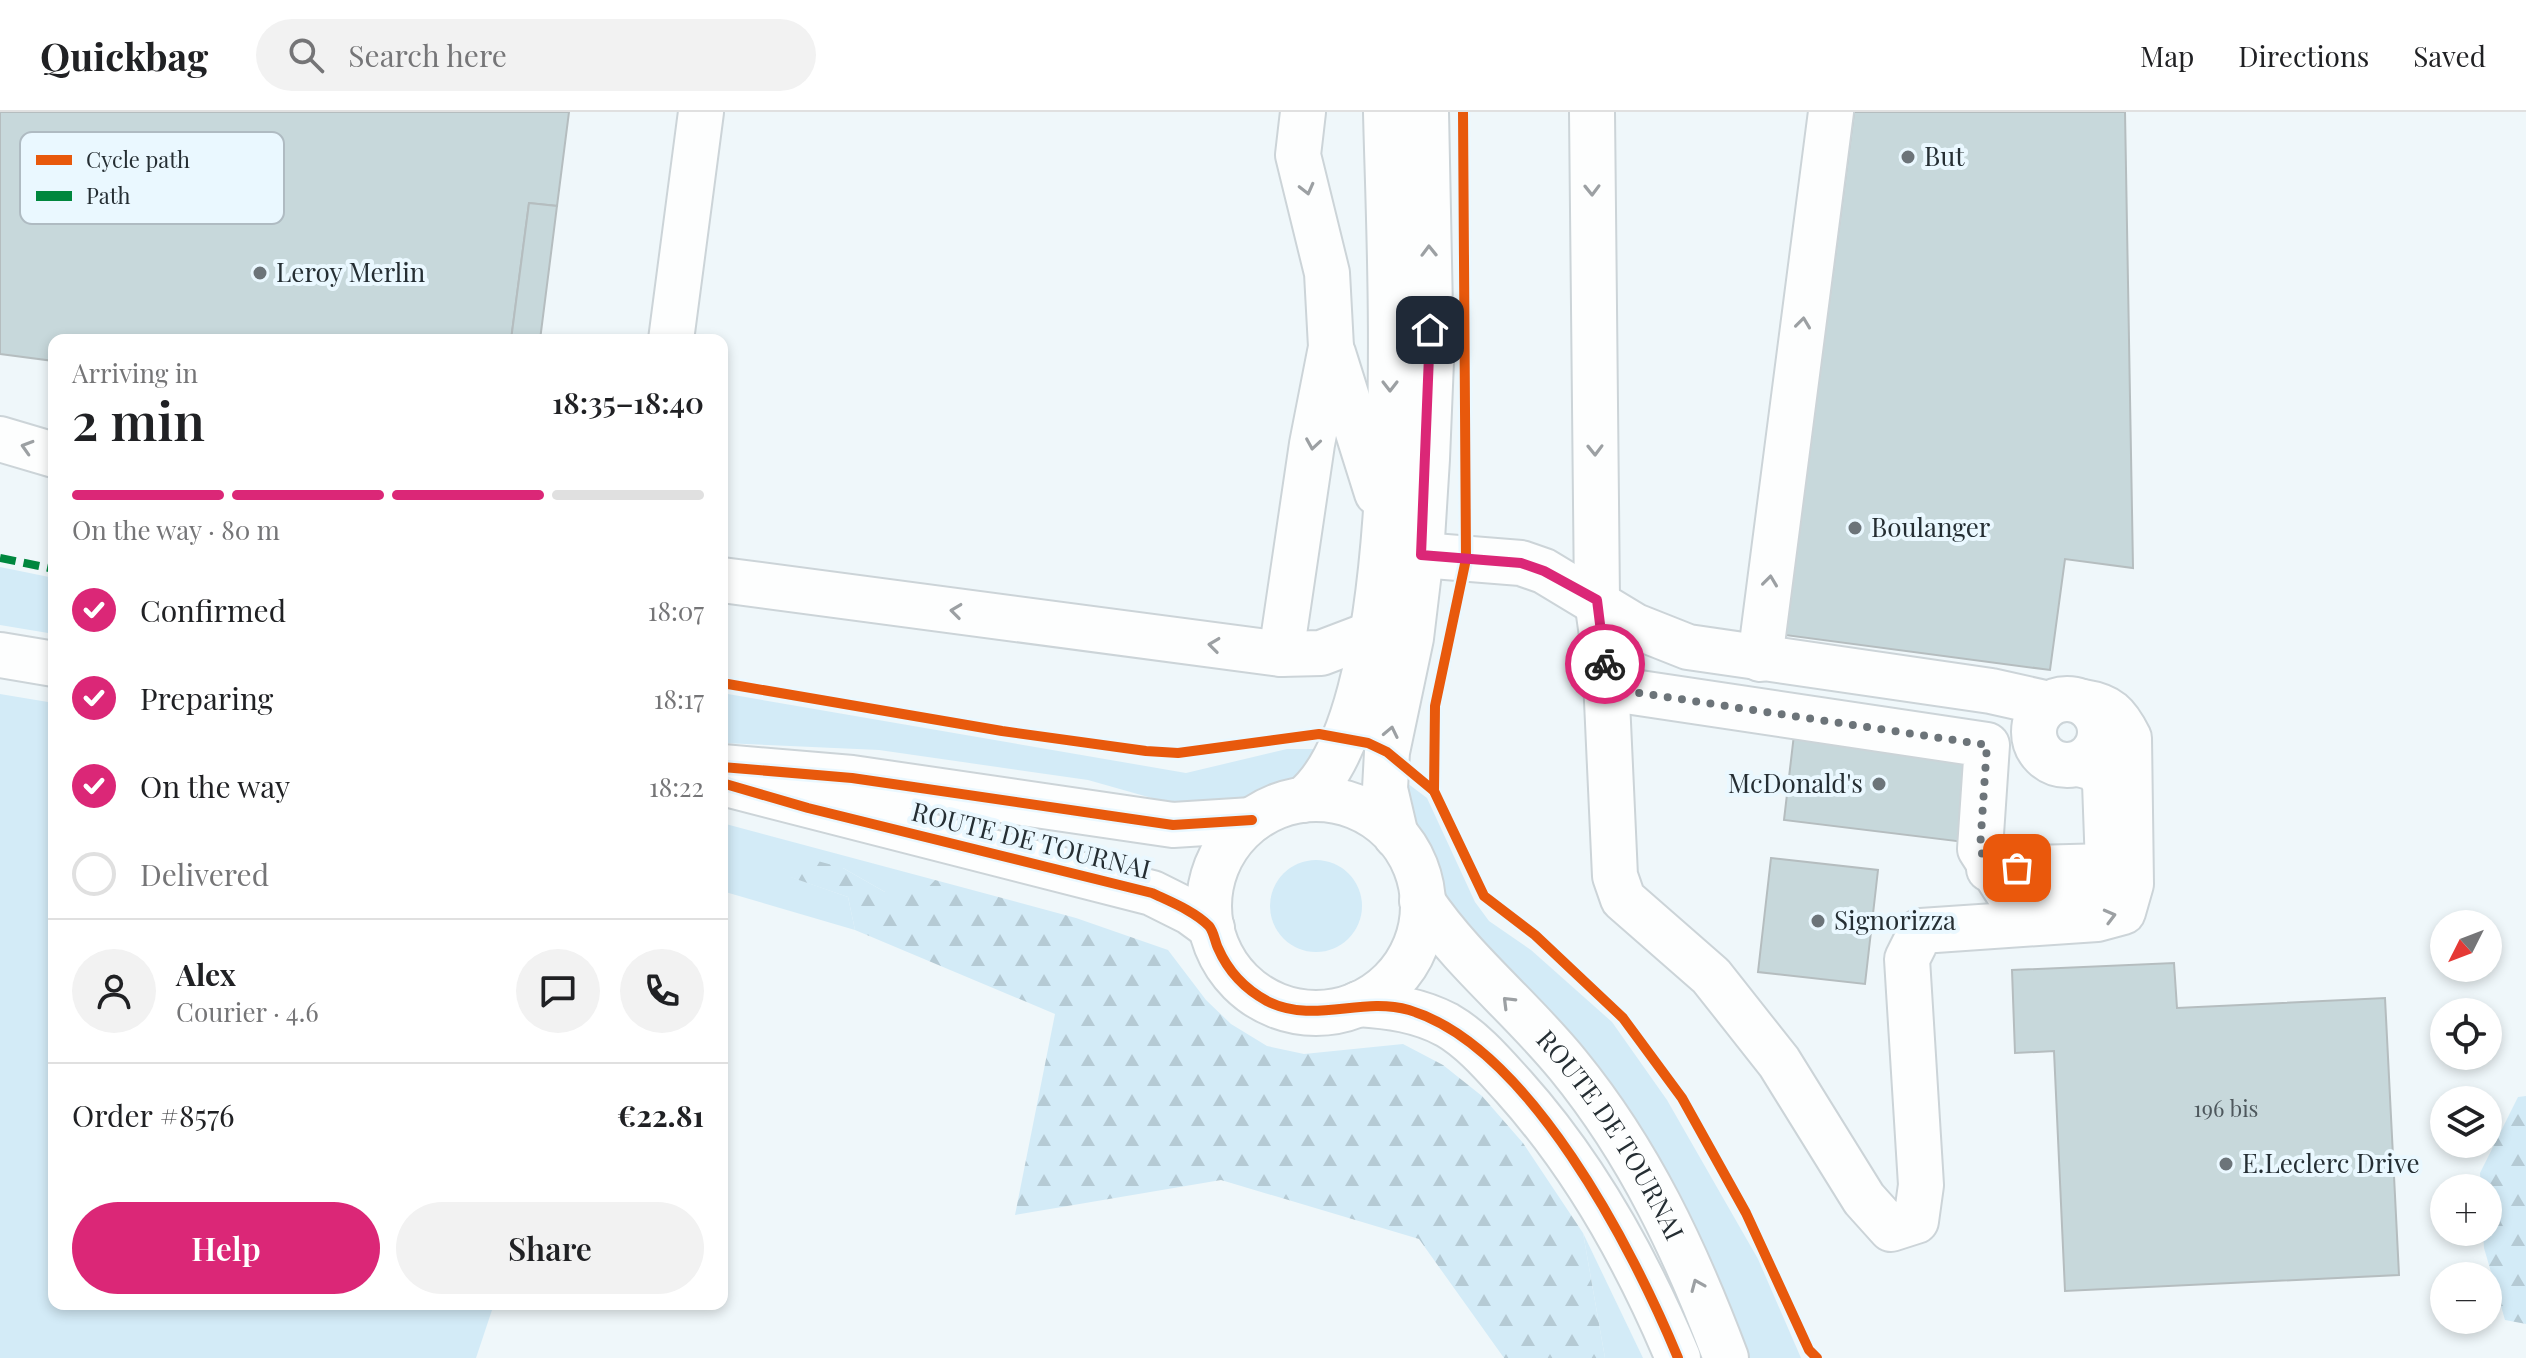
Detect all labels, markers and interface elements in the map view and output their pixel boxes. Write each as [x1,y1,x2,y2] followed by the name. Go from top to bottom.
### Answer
[256,19,816,91] search box
[40,30,208,81] text: Quickbag
[284,33,328,77] icon: search
[348,35,507,75] text: Search here
[2140,37,2194,74] text: Map
[2238,37,2369,74] text: Directions
[2413,37,2486,74] text: Saved
[20,132,284,224] legend
[1924,138,1965,173] place label: But
[86,144,190,174] text: Cycle path
[1899,148,1917,166] marker: But
[86,180,130,210] text: Path
[1297,181,1314,195] one-way arrow
[1584,184,1601,197] one-way arrow
[1420,244,1437,257] one-way arrow
[276,254,426,289] place label: Leroy Merlin
[251,264,269,282] marker: Leroy Merlin
[1396,296,1464,364] pin
[1408,308,1452,352] icon: home
[1794,317,1811,330] one-way arrow
[72,355,198,390] text: Arriving in
[1381,380,1399,393] one-way arrow
[552,382,704,422] text: 18:35–18:40
[72,385,205,454] text: 2 min
[1305,438,1322,451] one-way arrow
[21,440,34,456] one-way arrow
[1586,444,1604,457] one-way arrow
[1871,509,1991,544] place label: Boulanger
[72,512,280,547] text: On the way · 80 m
[1846,519,1864,537] marker: Boulanger
[1762,575,1779,588] one-way arrow
[72,588,116,632] icon: check
[140,590,286,630] text: Confirmed
[648,593,704,628] text: 18:07
[949,603,963,620] one-way arrow
[1565,624,1645,704] courier
[1207,637,1220,654] one-way arrow
[1583,642,1627,686] icon: bike
[72,676,116,720] icon: check
[140,678,273,718] text: Preparing
[654,681,704,716] text: 18:17
[1382,726,1399,739] one-way arrow
[72,764,116,808] icon: check
[1728,765,1863,800] place label: McDonald's
[140,766,290,806] text: On the way
[649,769,704,804] text: 18:22
[1870,775,1888,793] marker: McDonald's
[908,793,1155,886] street label: ROUTE DE TOURNAI
[1983,834,2051,902] pin
[1995,846,2039,890] icon: bag
[140,854,269,894] text: Delivered
[1834,902,1956,937] place label: Signorizza
[2102,908,2116,925] one-way arrow
[2430,910,2502,982] north arrow
[2430,910,2502,1334] map controls
[1809,912,1827,930] marker: Signorizza
[72,949,156,1033] button: person
[516,949,600,1033] button: chat
[620,949,704,1033] button: phone
[176,954,236,994] text: Alex
[176,994,319,1029] text: Courier · 4.6
[1503,997,1517,1011] one-way arrow
[2430,998,2502,1070] button: locate
[1530,1022,1693,1245] street label: ROUTE DE TOURNAI
[2430,1086,2502,1158] button: layers
[2194,1093,2258,1123] house number: 196 bis
[72,1095,235,1135] text: Order #8576
[617,1095,704,1135] text: €22.81
[2242,1145,2420,1180] place label: E.Leclerc Drive
[2217,1155,2235,1173] marker: E.Leclerc Drive
[2430,1174,2502,1246] button: +
[72,1202,380,1294] button: Help
[396,1202,704,1294] button: Share
[2430,1262,2502,1334] button: −
[1691,1279,1707,1294] one-way arrow

